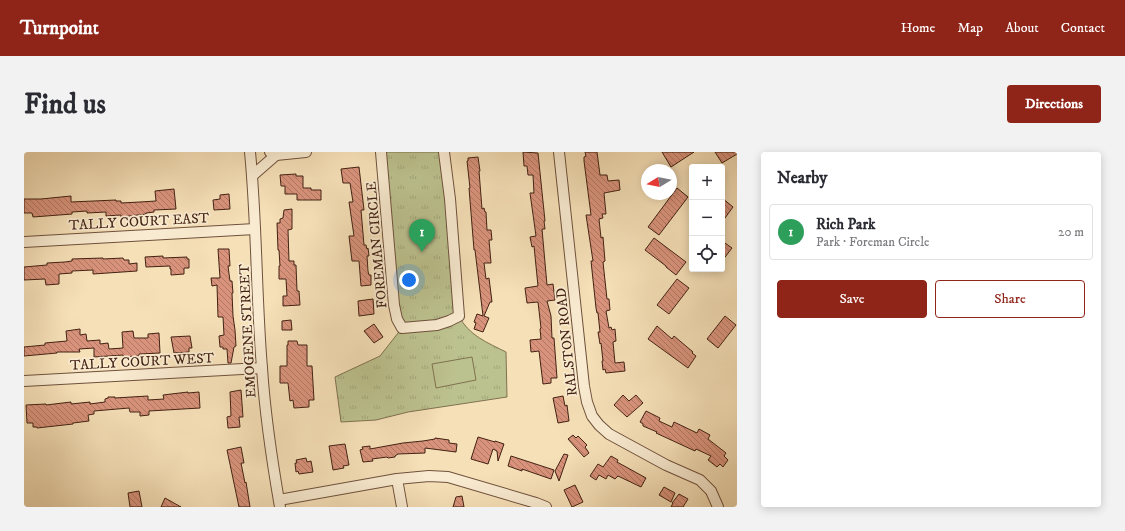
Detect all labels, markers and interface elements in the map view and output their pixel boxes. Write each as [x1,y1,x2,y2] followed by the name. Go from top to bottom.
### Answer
[20,17,99,40] text: Turnpoint
[901,19,935,37] text: Home
[957,19,983,37] text: Map
[1005,19,1039,37] text: About
[1061,19,1105,37] text: Contact
[1007,85,1101,123] button: Directions
[24,87,106,122] text: Find us
[641,164,677,200] north arrow
[689,164,725,272] map controls
[689,164,725,200] button: +
[777,167,827,189] text: Nearby
[362,181,392,309] street label: FOREMAN CIRCLE
[689,200,725,236] button: −
[68,209,210,235] street label: TALLY COURT EAST
[816,215,875,234] text: Rich Park
[409,219,435,252] pin: 1
[789,224,793,240] text: 1
[1058,224,1084,240] text: 20 m
[816,234,929,250] text: Park · Foreman Circle
[689,236,725,272] button: locate
[235,263,261,398] street label: EMOGENE STREET
[399,270,419,290] your location
[777,280,927,318] button: Save
[935,280,1085,318] button: Share
[552,287,582,397] street label: RALSTON ROAD
[70,349,215,375] street label: TALLY COURT WEST

